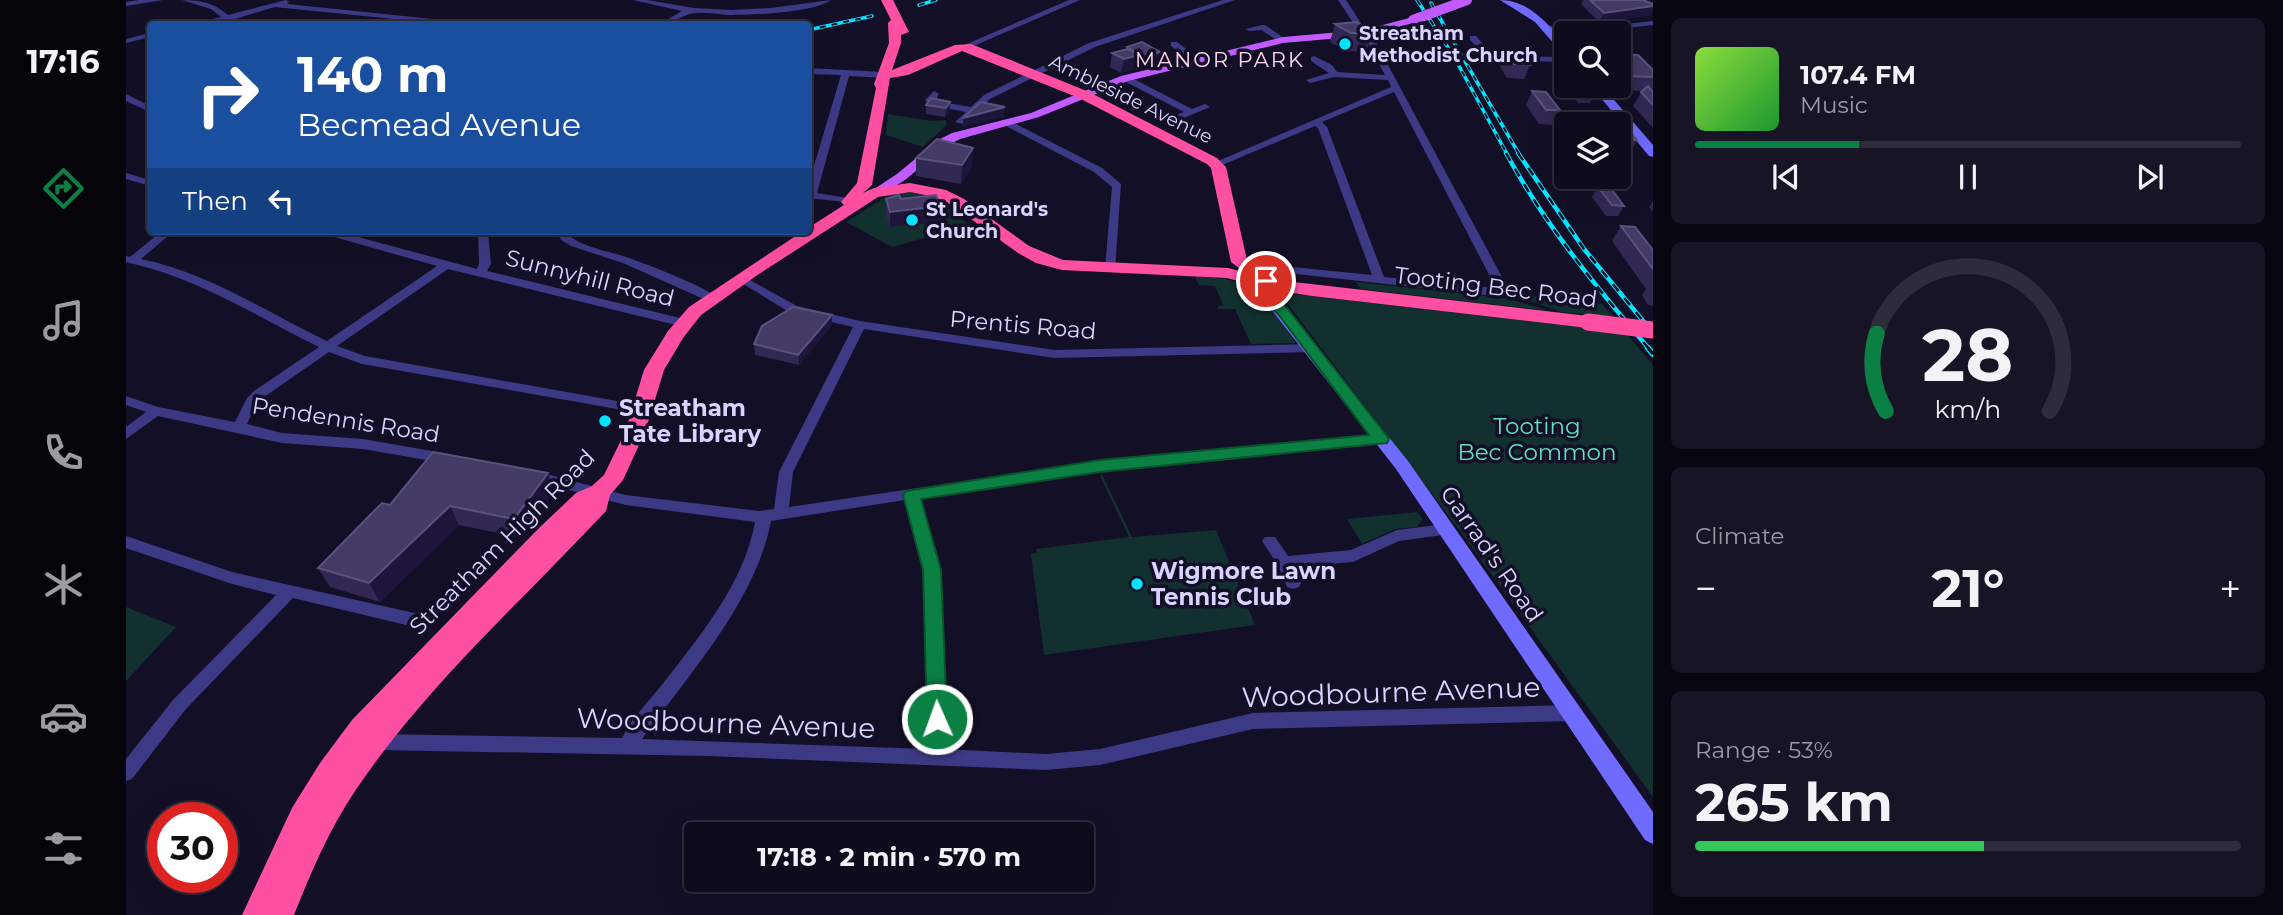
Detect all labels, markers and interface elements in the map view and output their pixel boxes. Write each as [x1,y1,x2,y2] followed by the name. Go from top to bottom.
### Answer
[1554,21,1631,189] map controls
[1554,21,1631,98] button: search
[1359,22,1538,67] place label: Streatham Methodist Church
[1337,36,1353,52] marker: Streatham Methodist Church
[26,42,100,81] text: 17:16
[297,45,449,104] text: 140 m
[1135,47,1305,72] district label: MANOR PARK
[182,49,273,140] icon: right
[1046,49,1216,149] street label: Ambleside Avenue
[1800,59,1916,91] text: 107.4 FM
[1800,91,1868,119] text: Music
[297,105,581,144] text: Becmead Avenue
[1554,112,1631,189] button: layers
[1767,158,1805,196] icon: previous
[1949,158,1987,196] icon: pause
[2131,158,2169,196] icon: next
[39,164,88,213] icon: directions
[262,182,300,220] icon: left
[182,185,248,217] text: Then
[926,198,1048,243] place label: St Leonard's Church
[904,212,920,228] marker: St Leonard's Church
[503,243,677,313] street label: Sunnyhill Road
[1236,251,1296,311] pin
[1393,261,1599,313] street label: Tooting Bec Road
[1247,262,1285,300] icon: arrive
[39,296,88,345] icon: music
[948,305,1098,345] street label: Prentis Road
[1923,312,2014,400] text: 28
[250,391,442,449] street label: Pendennis Road
[619,394,761,448] place label: Streatham Tate Library
[1935,394,2001,424] text: km/h
[1457,412,1617,466] park label: Tooting Bec Common
[597,413,613,429] marker: Streatham Tate Library
[39,428,88,477] icon: phone
[403,443,601,641] street label: Streatham High Road
[1435,480,1549,628] street label: Garrad's Road
[1695,522,1784,550] text: Climate
[1151,557,1336,611] place label: Wigmore Lawn Tennis Club
[1932,557,2004,620] text: 21°
[39,560,88,609] icon: climate
[1695,565,1717,612] text: −
[2219,565,2241,612] text: +
[1129,576,1145,592] marker: Wigmore Lawn Tennis Club
[1241,670,1541,714] street label: Woodbourne Avenue
[900,682,974,756] position arrow
[39,692,88,741] icon: car
[576,701,876,745] street label: Woodbourne Avenue
[1695,736,1833,764] text: Range · 53%
[1695,771,1893,834] text: 265 km
[147,802,238,893] speed limit sign: 30
[39,824,88,873] icon: filters
[757,841,1021,873] text: 17:18 · 2 min · 570 m

